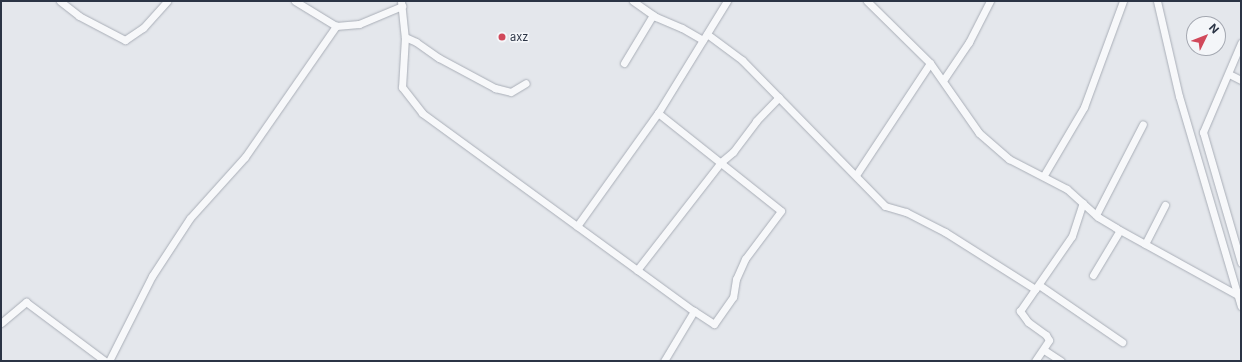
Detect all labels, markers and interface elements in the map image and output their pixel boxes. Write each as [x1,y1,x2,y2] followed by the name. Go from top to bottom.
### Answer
[1186,16,1226,56] north arrow
[1206,21,1222,36] text: N
[510,30,528,44] place label: axz
[497,32,507,42] marker: axz

